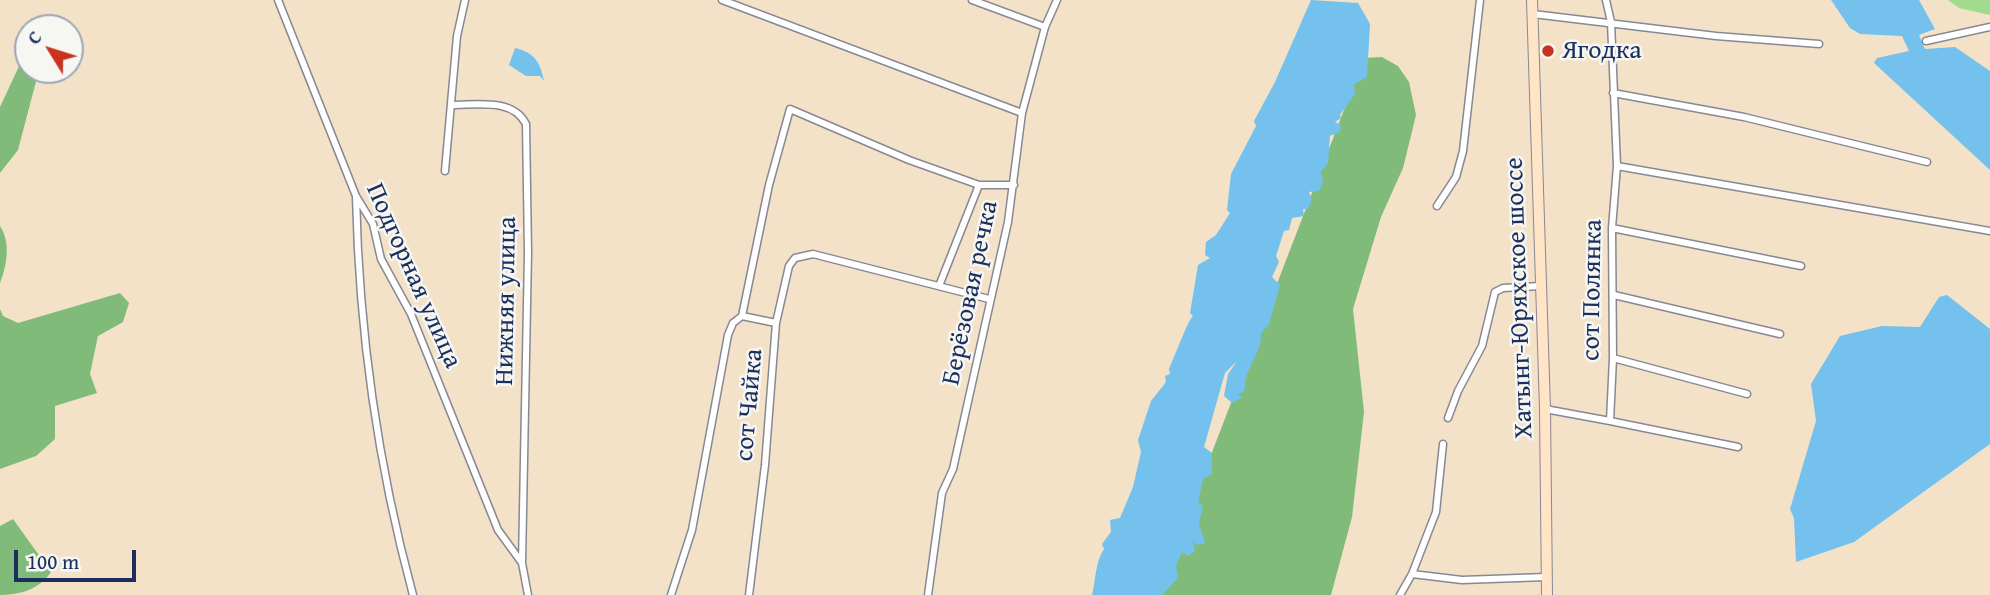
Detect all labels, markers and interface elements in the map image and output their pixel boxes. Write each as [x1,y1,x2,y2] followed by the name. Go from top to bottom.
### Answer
[14,14,84,84] north arrow
[20,24,48,50] text: С
[1562,35,1642,67] place label: Ягодка
[1540,43,1556,59] marker: Ягодка
[1499,157,1541,439] street label: Хатынг-Юряхское шоссе
[358,179,468,373] street label: Подгорная улица
[936,198,1006,388] street label: Берёзовая речка
[490,216,524,386] street label: Нижняя улица
[1576,219,1610,361] street label: сот Полянка
[730,347,770,463] street label: сот Чайка
[18,536,140,580] scale bar
[27,546,79,577] text: 100 m

